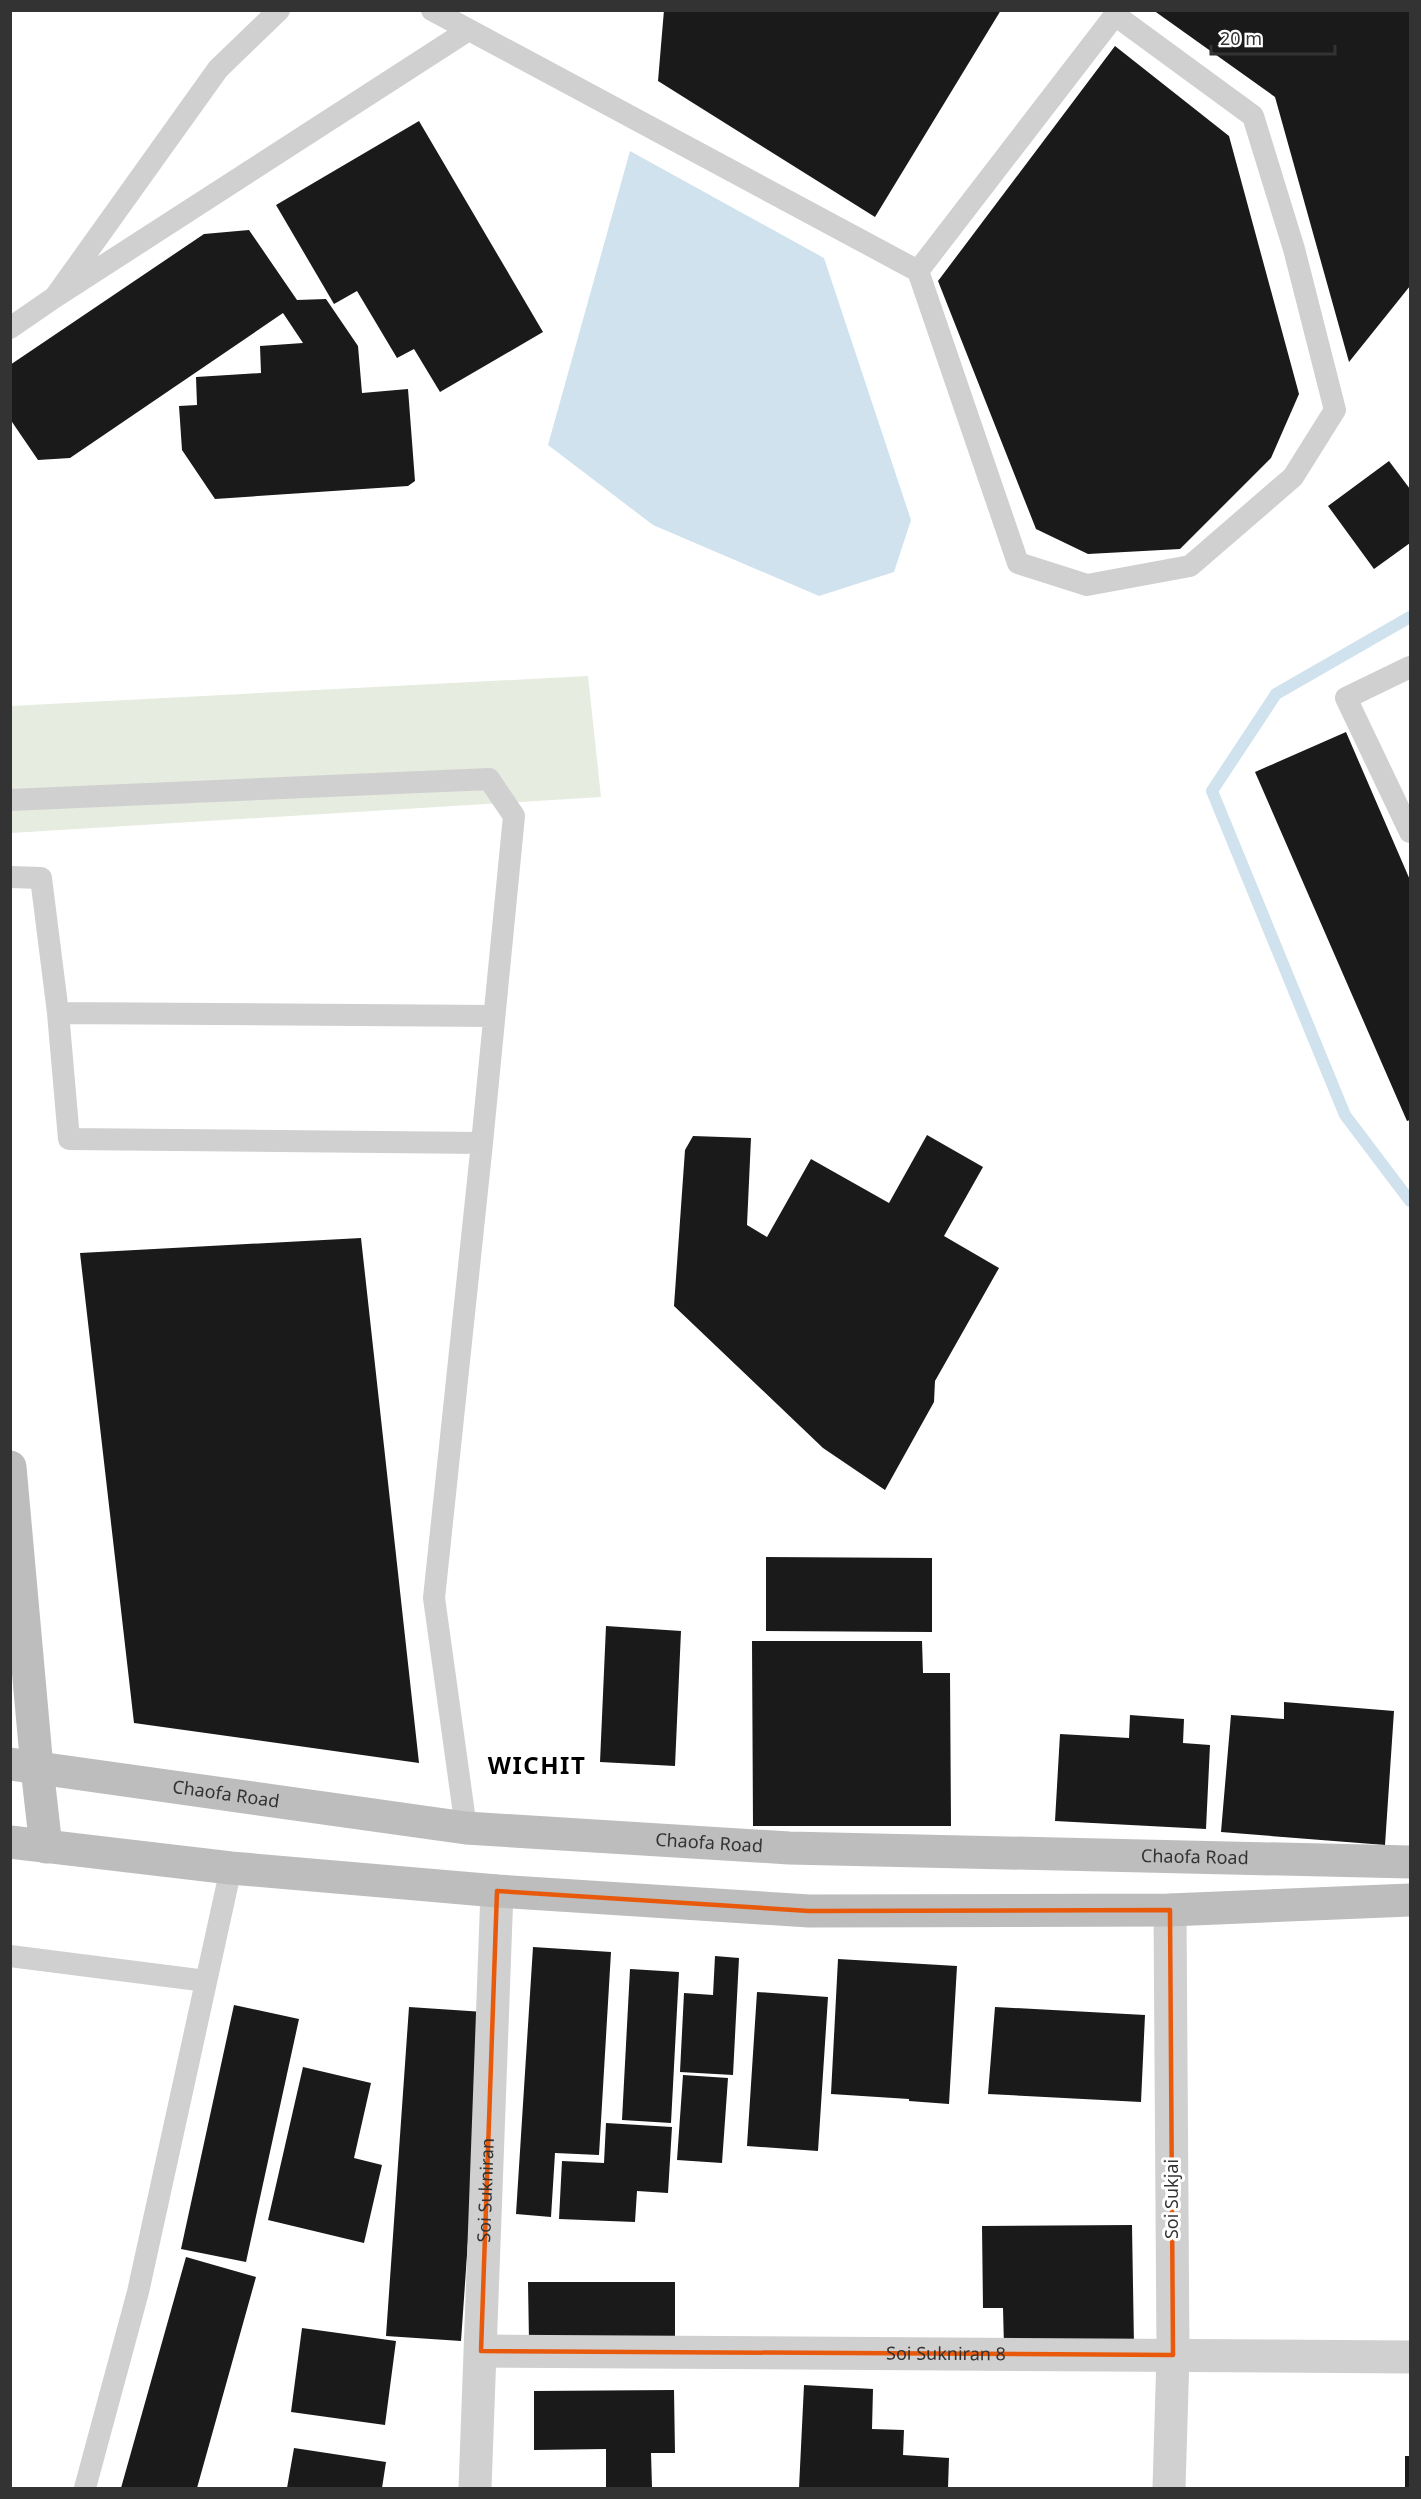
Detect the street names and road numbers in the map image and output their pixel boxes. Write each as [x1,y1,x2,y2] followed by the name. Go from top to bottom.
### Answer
[171,1774,281,1813] street label: Chaofa Road
[655,1827,764,1857] street label: Chaofa Road
[1141,1843,1249,1869] street label: Chaofa Road
[471,2137,499,2243] street label: Soi Sukniran
[1159,2159,1183,2239] street label: Soi Sukjai
[886,2341,1006,2365] street label: Soi Sukniran 8

